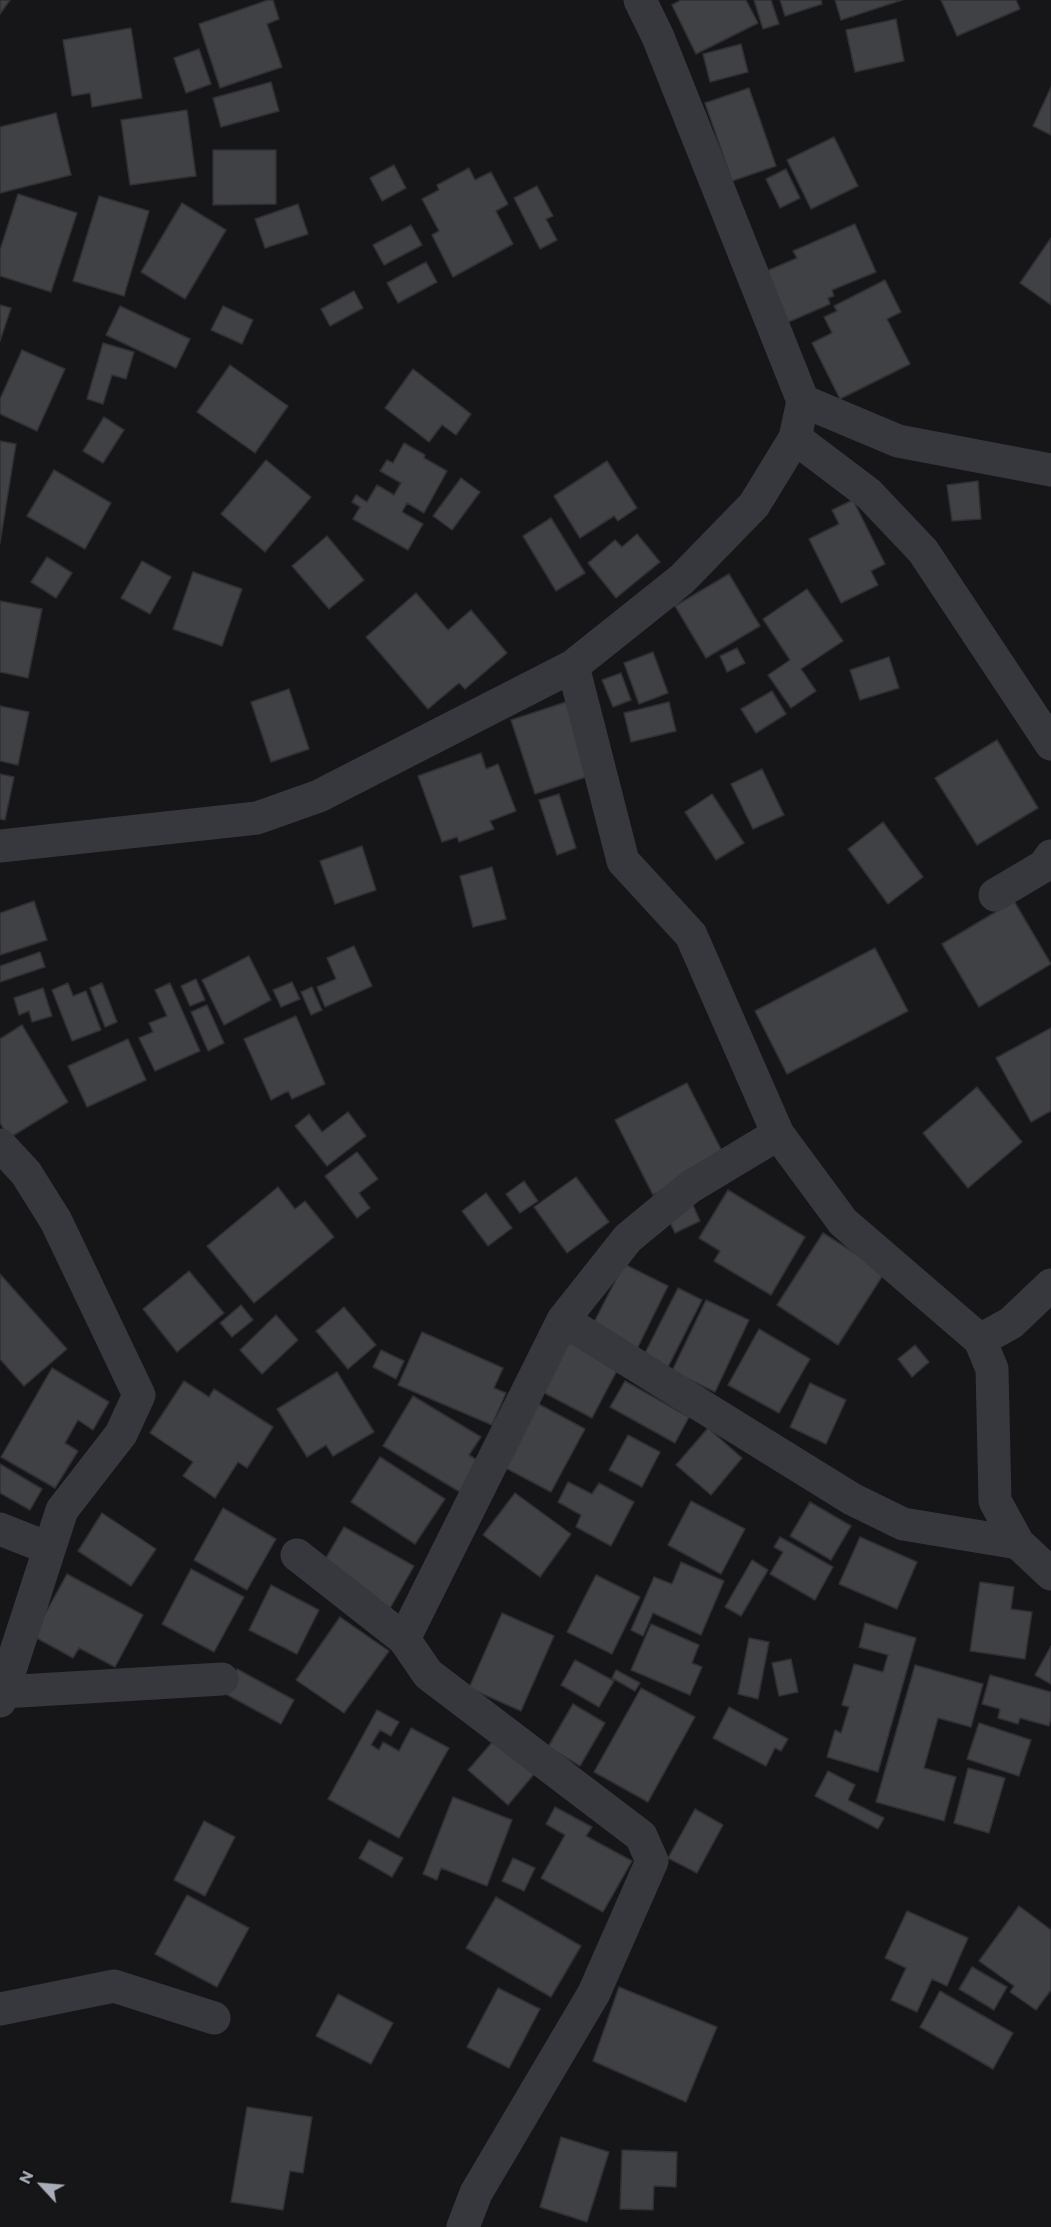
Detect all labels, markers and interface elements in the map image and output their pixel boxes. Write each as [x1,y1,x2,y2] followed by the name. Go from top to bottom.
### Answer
[12,2155,72,2215] north arrow
[14,2167,37,2186] text: N

